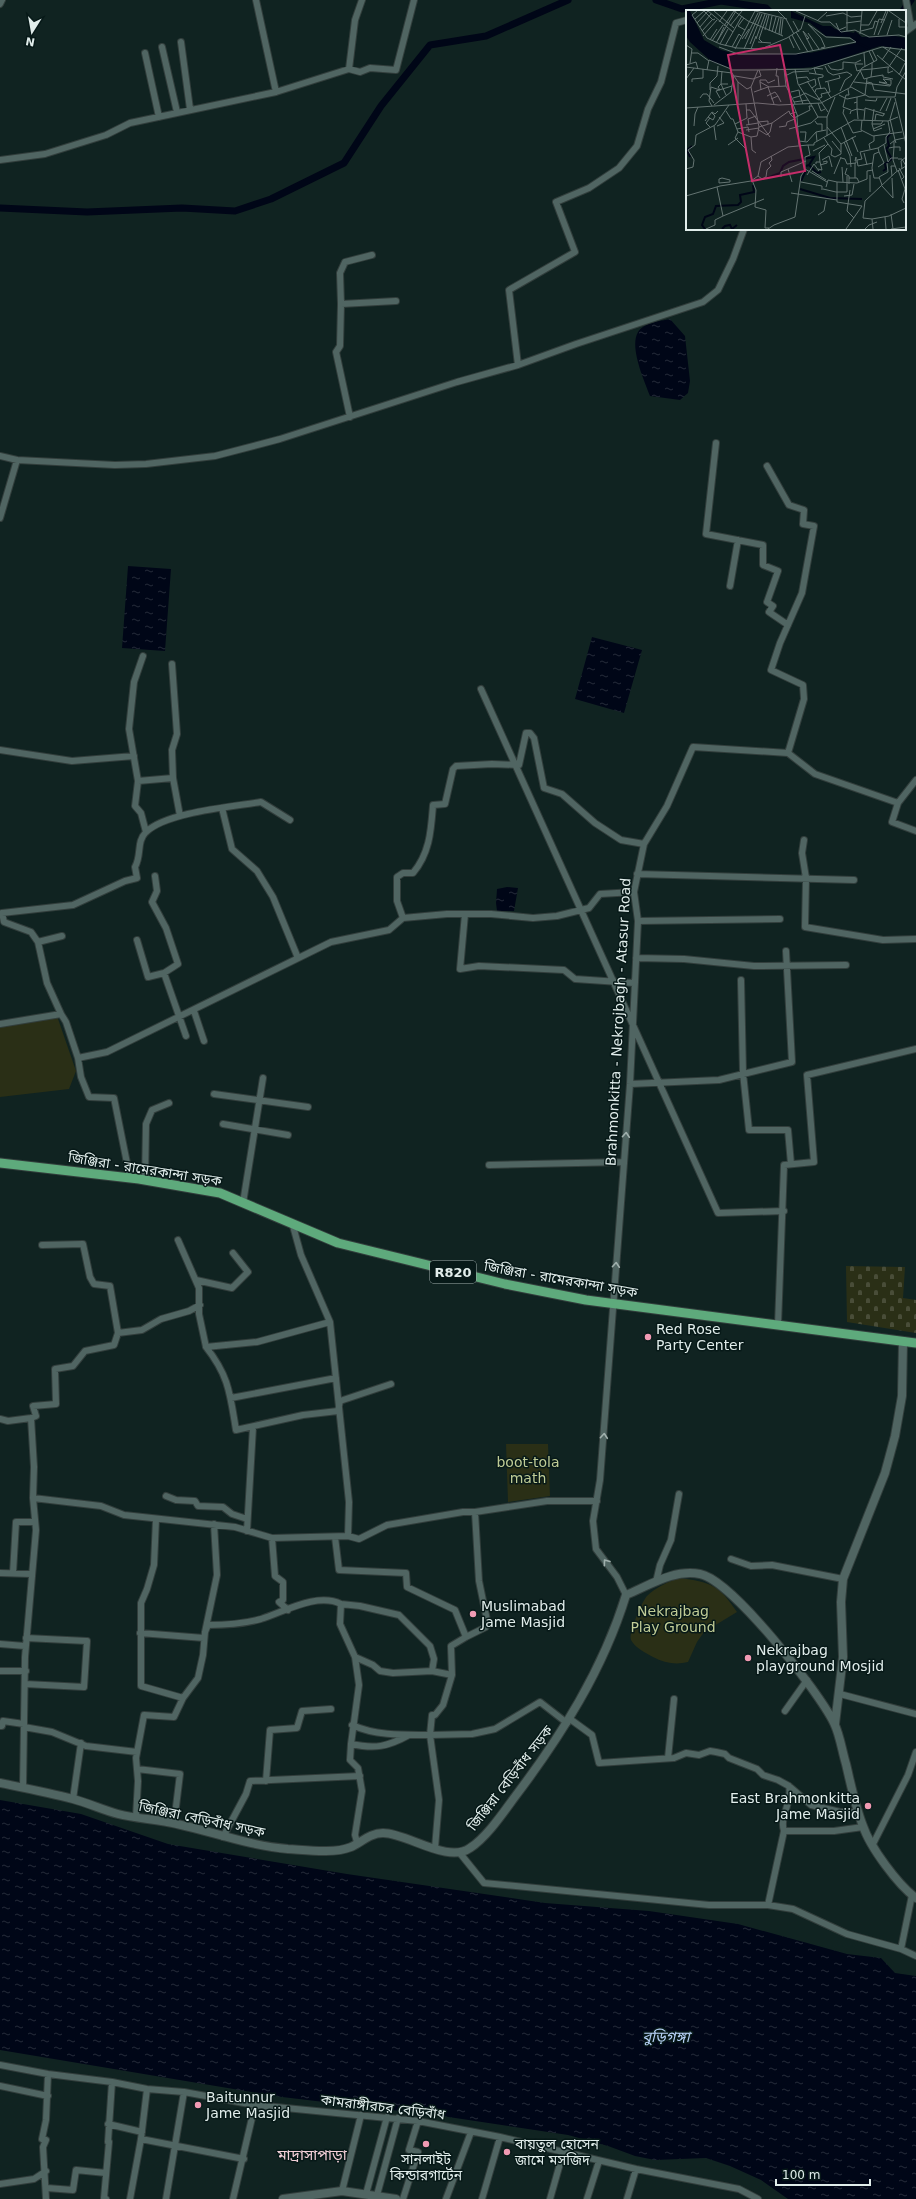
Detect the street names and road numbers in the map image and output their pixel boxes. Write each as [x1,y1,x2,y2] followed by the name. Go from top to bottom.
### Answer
[602,877,634,1167] street label: Brahmonkitta - Nekrojbagh - Atasur Road
[66,1149,224,1189] street label: জিঞ্জিরা - রামেরকান্দা সড়ক
[482,1257,640,1300] street label: জিঞ্জিরা - রামেরকান্দা সড়ক
[430,1261,476,1283] road number: R820
[463,1721,556,1834] street label: জিঞ্জিরা বেড়িবাঁধ সড়ক
[136,1797,267,1840] street label: জিঞ্জিরা বেড়িবাঁধ সড়ক
[319,2090,447,2123] street label: কামরাঙ্গীরচর বেড়িবাঁধ

